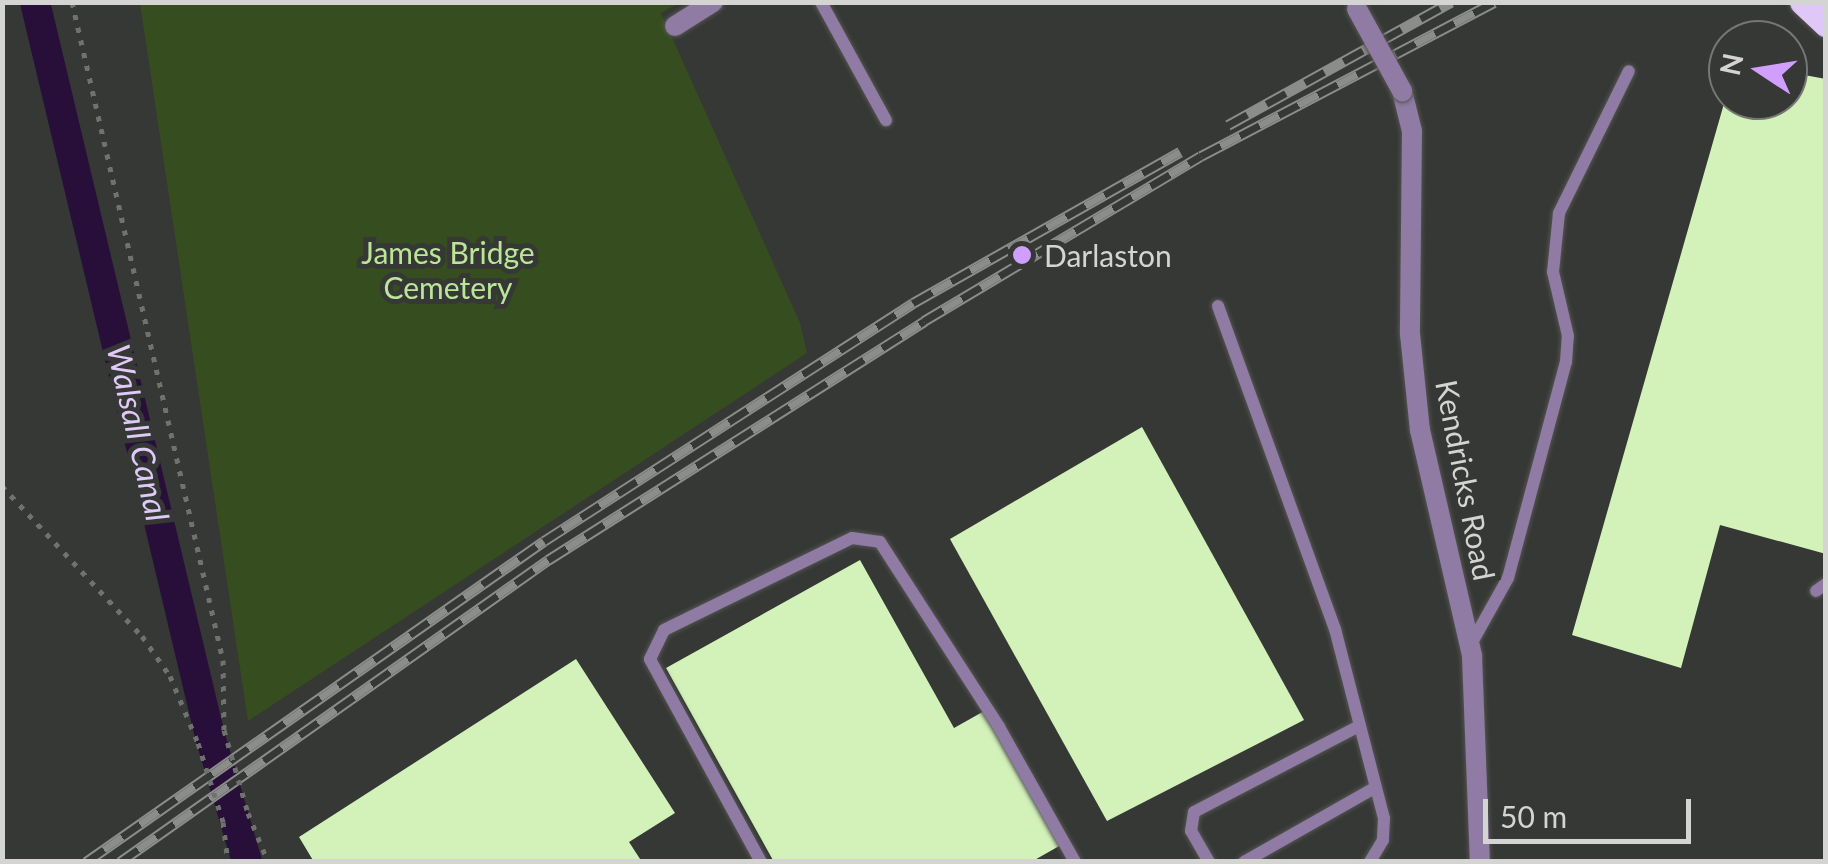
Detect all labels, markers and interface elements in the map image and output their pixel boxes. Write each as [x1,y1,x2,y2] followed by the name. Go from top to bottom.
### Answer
[1708,20,1808,120] north arrow
[1712,50,1749,78] text: N
[361,234,535,304] park label: James Bridge Cemetery
[1044,237,1172,273] place label: Darlaston
[1009,242,1035,268] marker: Darlaston
[99,341,177,525] water label: Walsall Canal
[1429,377,1503,583] street label: Kendricks Road
[1488,779,1696,841] scale bar
[1500,798,1567,834] text: 50 m

